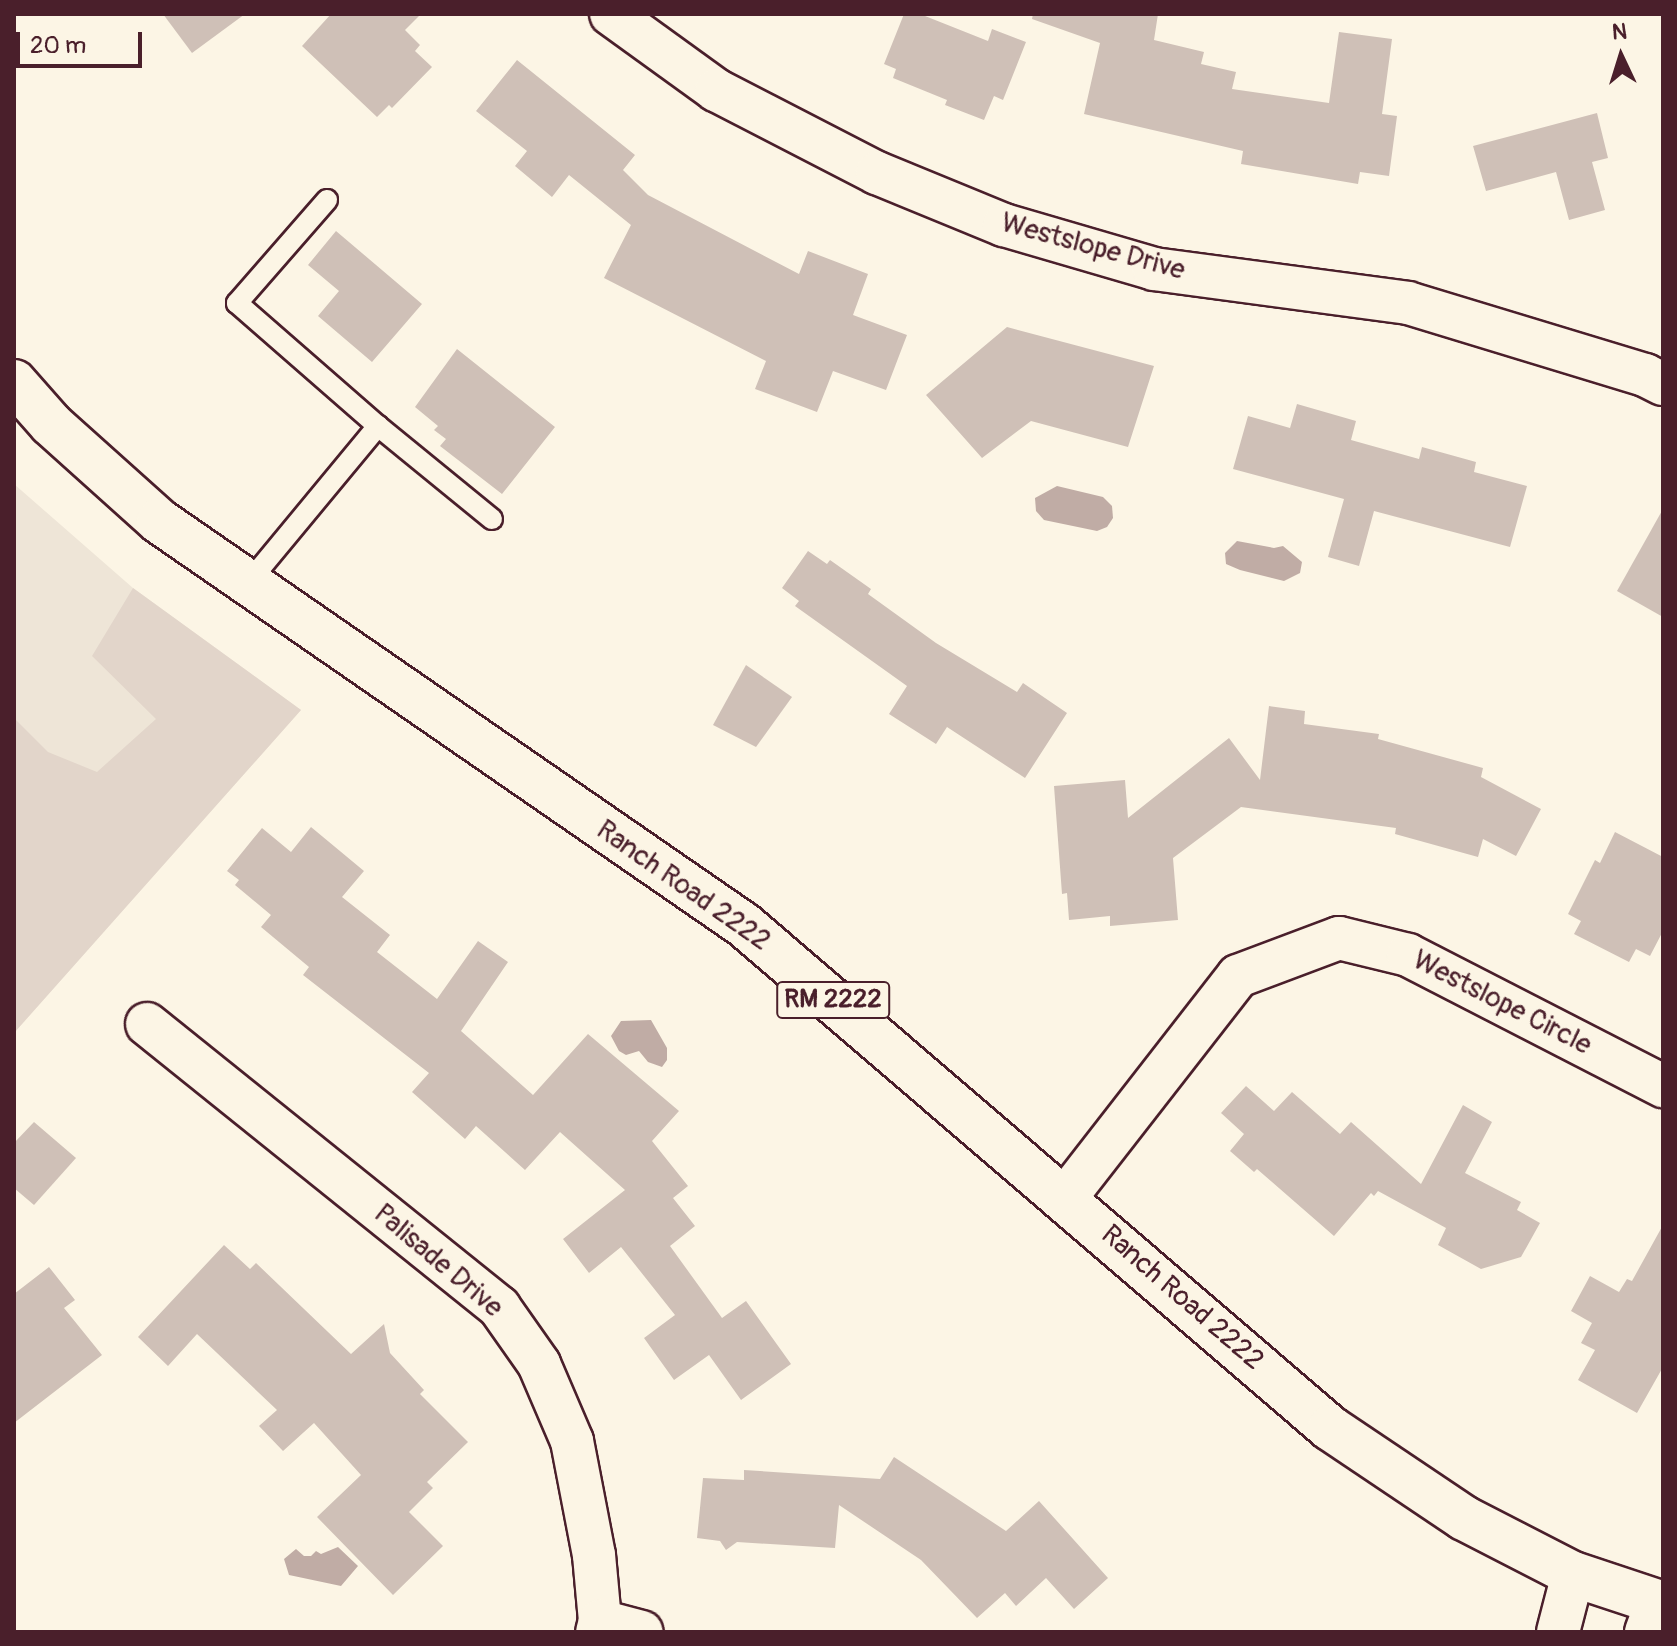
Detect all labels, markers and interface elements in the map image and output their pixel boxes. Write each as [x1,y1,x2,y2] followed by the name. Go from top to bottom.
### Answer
[20,16,146,66] scale bar
[1581,16,1661,96] north arrow
[1611,18,1628,47] text: N
[30,31,86,60] text: 20 m
[997,206,1189,288] street label: Westslope Drive
[590,814,776,958] street label: Ranch Road 2222
[1407,944,1597,1062] street label: Westslope Circle
[775,978,891,1022] road number: RM 2222
[367,1197,509,1325] street label: Palisade Drive
[1094,1218,1270,1378] street label: Ranch Road 2222

